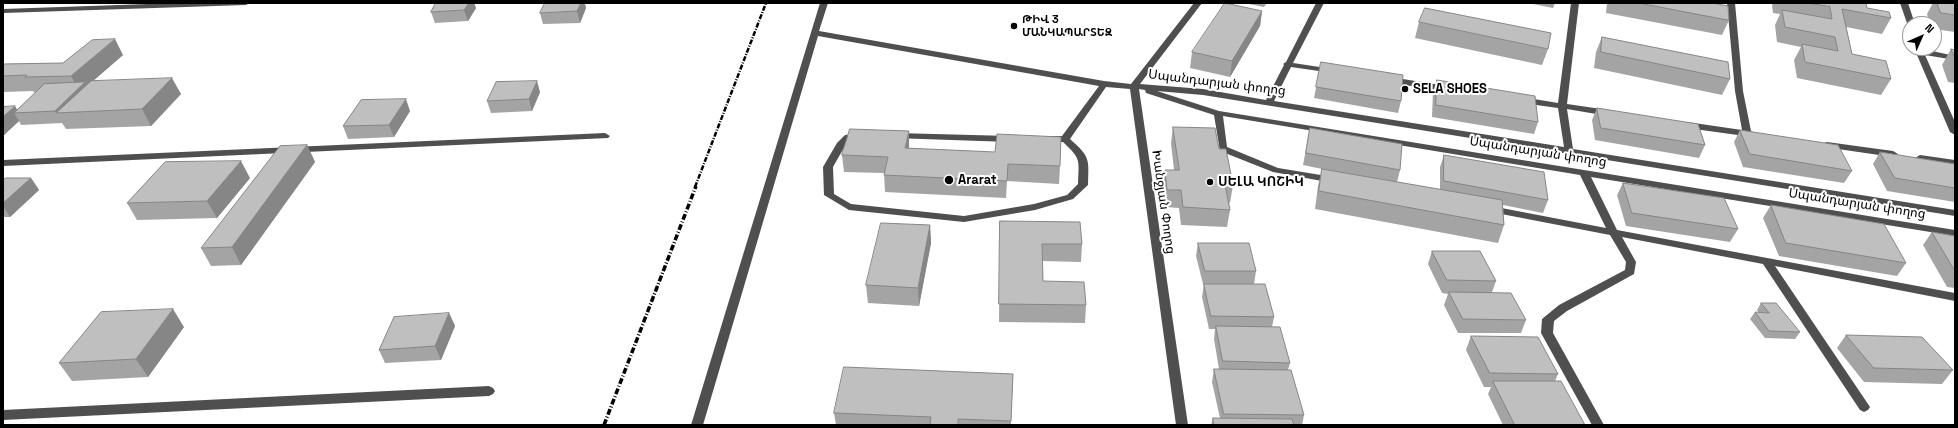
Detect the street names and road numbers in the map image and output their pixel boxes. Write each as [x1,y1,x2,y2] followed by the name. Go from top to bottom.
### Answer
[1147,67,1287,99] street label: Սպանդարյան փողոց
[1468,133,1608,171] street label: Սպանդարյան փողոց
[1148,149,1178,255] street label: Խանջյան Փողոց
[1787,185,1927,223] street label: Սպանդարյան փողոց

